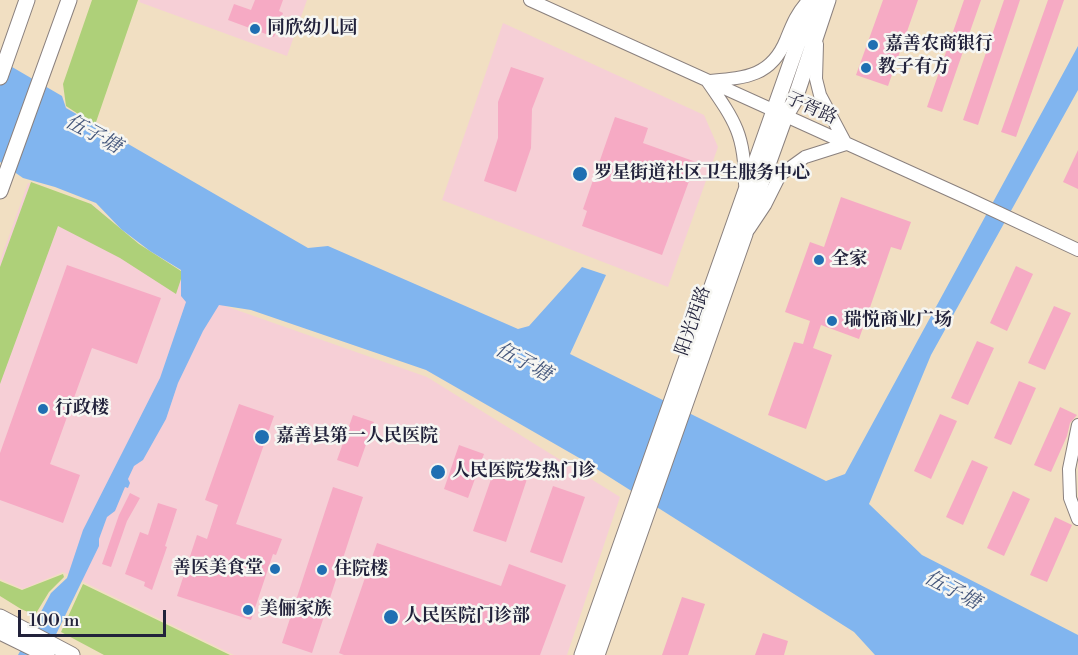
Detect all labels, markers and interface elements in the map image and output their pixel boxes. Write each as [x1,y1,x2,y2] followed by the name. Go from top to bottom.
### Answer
[267,18,357,40] place label: 同欣幼儿园
[248,22,262,36] marker: 同欣幼儿园
[885,34,993,56] place label: 嘉善农商银行
[866,38,880,52] marker: 嘉善农商银行
[878,57,950,79] place label: 教子有方
[859,61,873,75] marker: 教子有方
[782,88,840,130] street label: 子胥路
[61,110,125,160] water label: 伍子塘
[594,163,810,185] place label: 罗星街道社区卫生服务中心
[571,165,589,183] marker: 罗星街道社区卫生服务中心
[831,249,867,271] place label: 全家
[812,253,826,267] marker: 全家
[672,283,716,359] street label: 阳光西路
[844,310,952,332] place label: 瑞悦商业广场
[825,314,839,328] marker: 瑞悦商业广场
[491,338,555,388] water label: 伍子塘
[55,398,109,420] place label: 行政楼
[36,402,50,416] marker: 行政楼
[276,426,438,448] place label: 嘉善县第一人民医院
[253,428,271,446] marker: 嘉善县第一人民医院
[452,461,596,483] place label: 人民医院发热门诊
[429,463,447,481] marker: 人民医院发热门诊
[173,558,263,580] place label: 善医美食堂
[334,559,388,581] place label: 住院楼
[268,562,282,576] marker: 善医美食堂
[315,563,329,577] marker: 住院楼
[920,566,984,616] water label: 伍子塘
[21,598,170,636] scale bar
[260,599,332,621] place label: 美俪家族
[241,603,255,617] marker: 美俪家族
[404,606,530,628] place label: 人民医院门诊部
[382,608,400,626] marker: 人民医院门诊部
[29,609,80,632] text: 100 m

